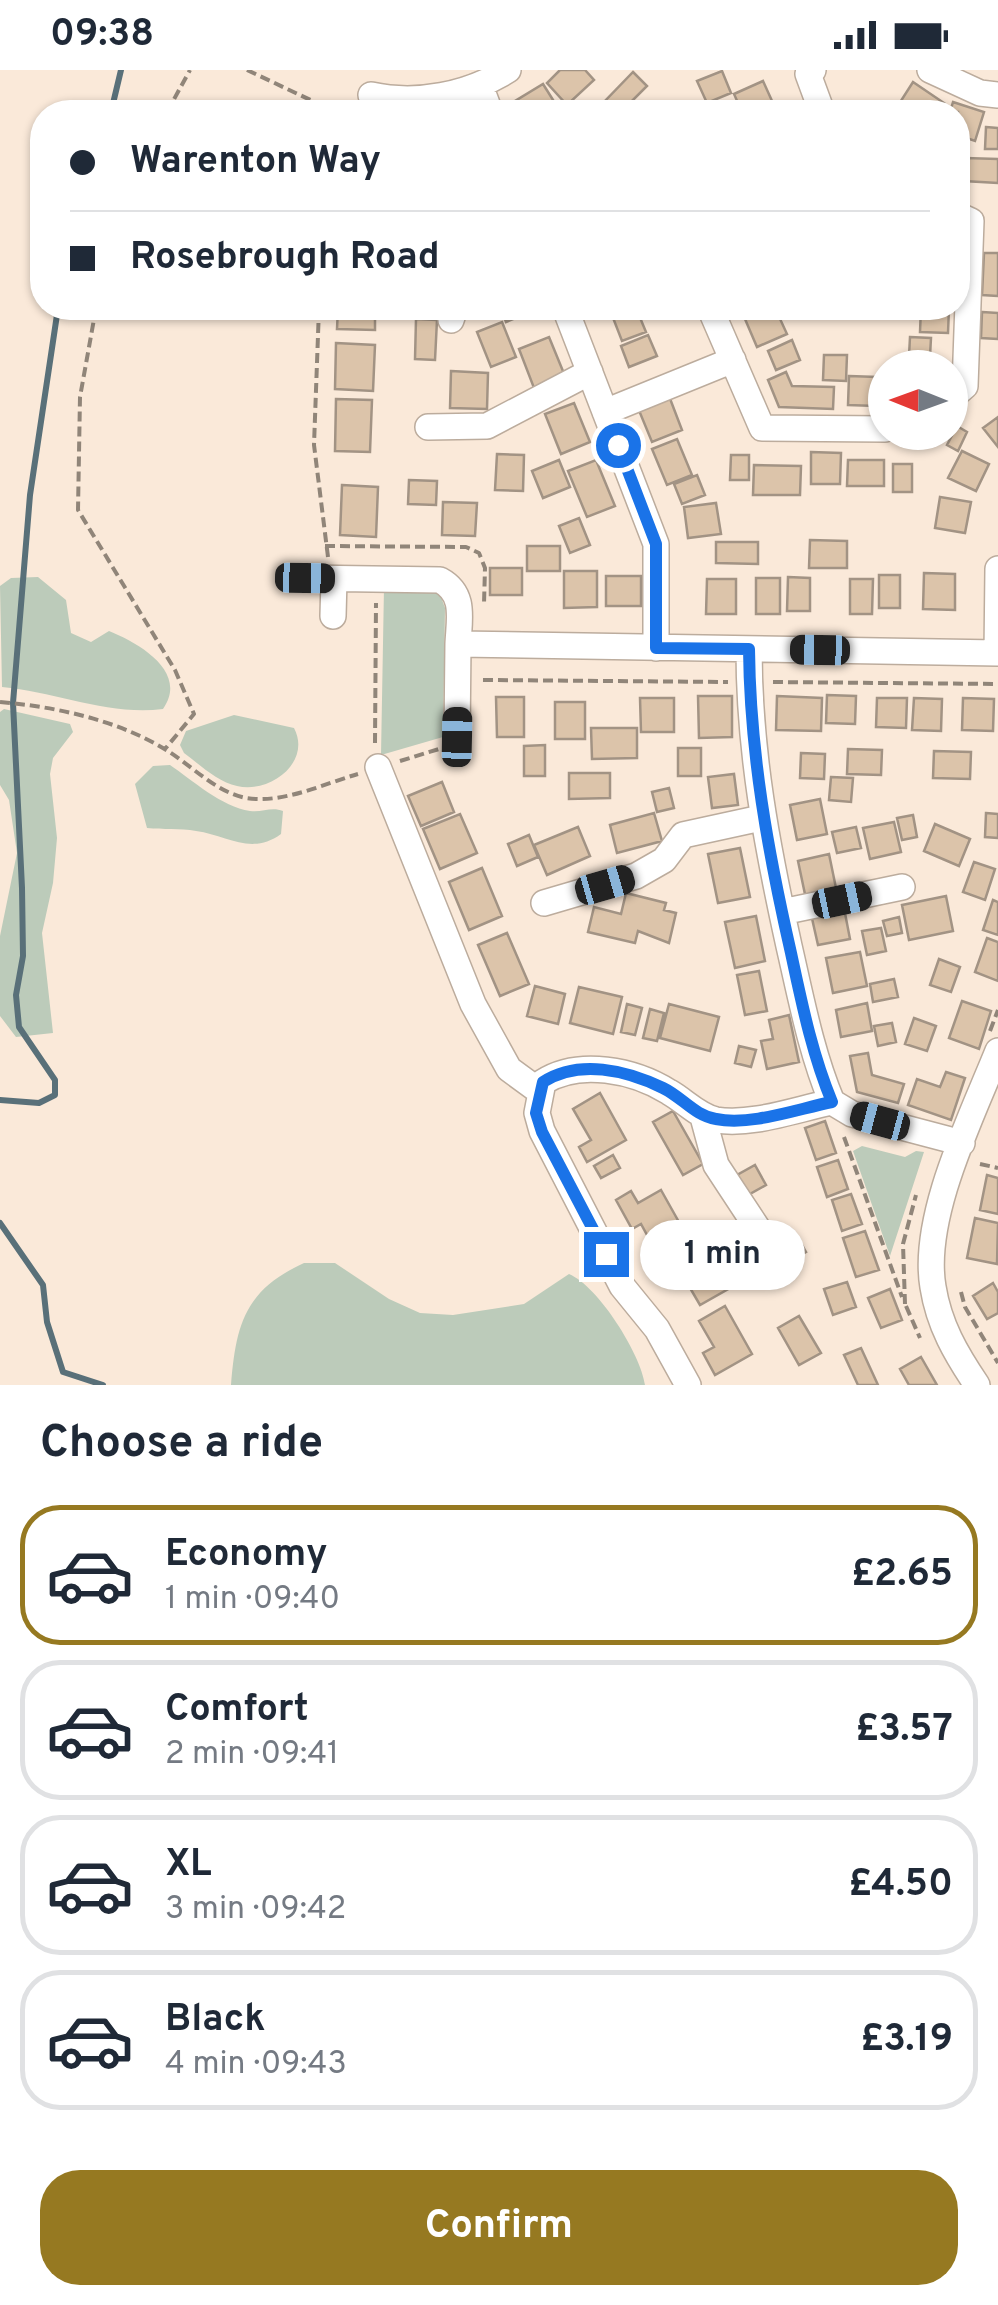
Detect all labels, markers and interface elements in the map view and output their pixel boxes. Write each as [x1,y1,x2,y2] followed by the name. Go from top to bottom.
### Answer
[50,11,154,60] text: 09:38
[130,138,381,187] text: Warenton Way
[130,234,440,283] text: Rosebrough Road
[868,350,968,450] north arrow
[868,350,968,450] map controls
[596,423,641,468] route start
[275,562,335,594] car
[790,634,850,666] car
[441,707,473,767] car
[572,862,638,908] car
[810,879,874,921] car
[847,1099,913,1143] car
[641,1219,806,1289] callout: 1 min
[584,1232,629,1277] route end
[684,1235,761,1275] text: 1 min
[40,1416,323,1473] text: Choose a ride
[45,1530,135,1620] icon: car
[165,1531,327,1580] text: Economy
[851,1551,953,1600] text: £2.65
[165,1580,340,1620] text: 1 min · 09:40
[45,1685,135,1775] icon: car
[165,1686,309,1735] text: Comfort
[855,1706,953,1755] text: £3.57
[165,1735,339,1775] text: 2 min · 09:41
[45,1840,135,1930] icon: car
[165,1841,212,1890] text: XL
[848,1861,953,1910] text: £4.50
[165,1890,346,1930] text: 3 min · 09:42
[45,1995,135,2085] icon: car
[165,1996,265,2045] text: Black
[860,2016,953,2065] text: £3.19
[165,2045,347,2085] text: 4 min · 09:43
[40,2170,958,2285] button: Confirm

